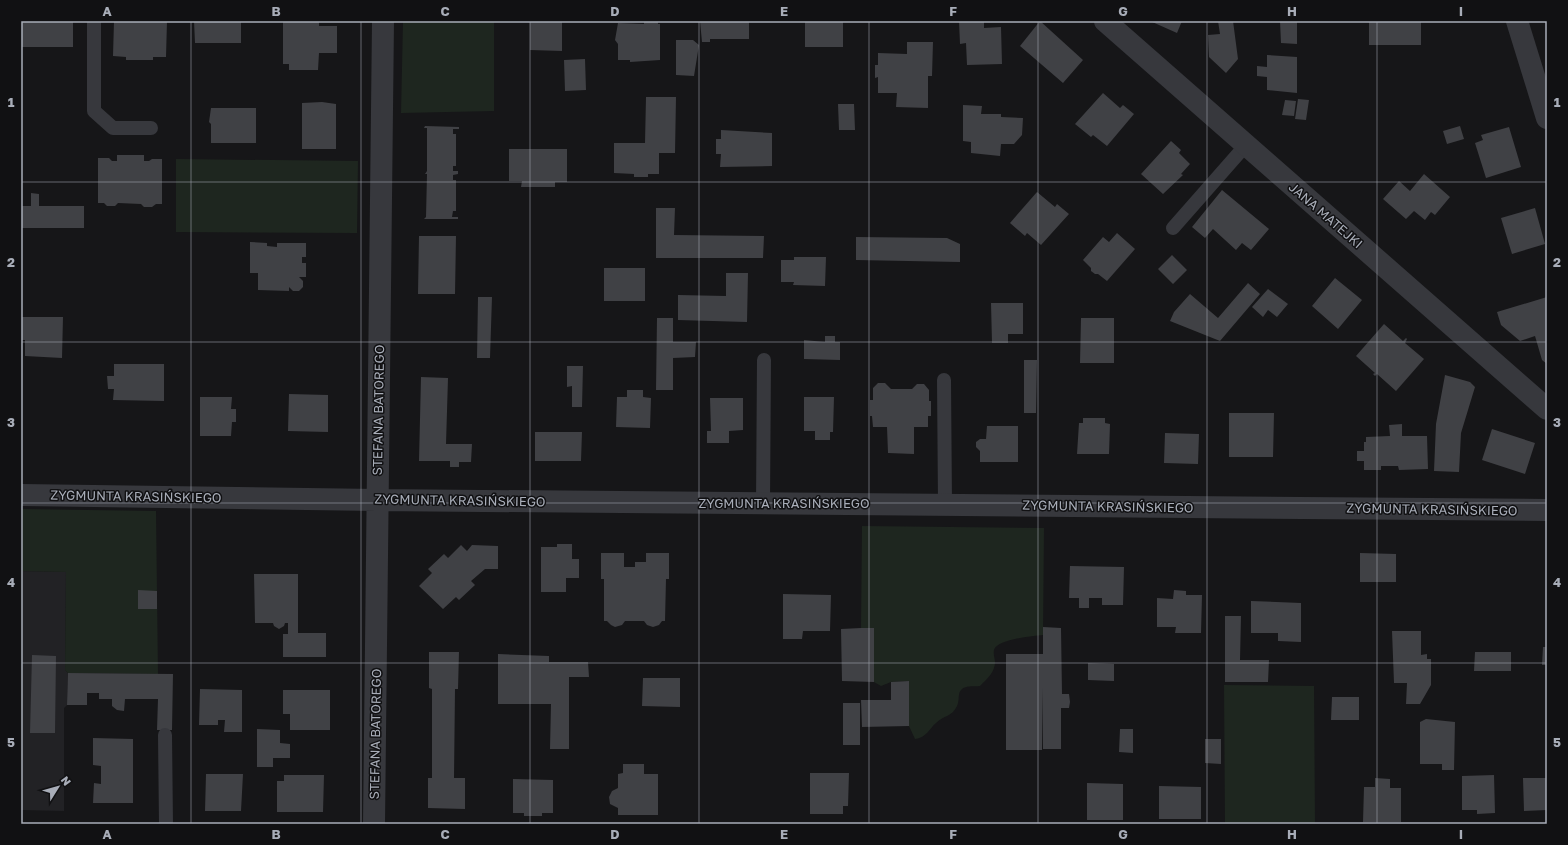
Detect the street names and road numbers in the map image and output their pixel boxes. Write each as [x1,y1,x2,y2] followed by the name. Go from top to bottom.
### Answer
[1286,179,1366,251] street label: JANA MATEJKI
[369,345,387,475] street label: STEFANA BATOREGO
[50,487,222,505] street label: ZYGMUNTA KRASIŃSKIEGO
[374,491,546,509] street label: ZYGMUNTA KRASIŃSKIEGO
[698,495,870,511] street label: ZYGMUNTA KRASIŃSKIEGO
[1022,497,1194,515] street label: ZYGMUNTA KRASIŃSKIEGO
[1346,500,1518,518] street label: ZYGMUNTA KRASIŃSKIEGO
[366,669,384,799] street label: STEFANA BATOREGO

